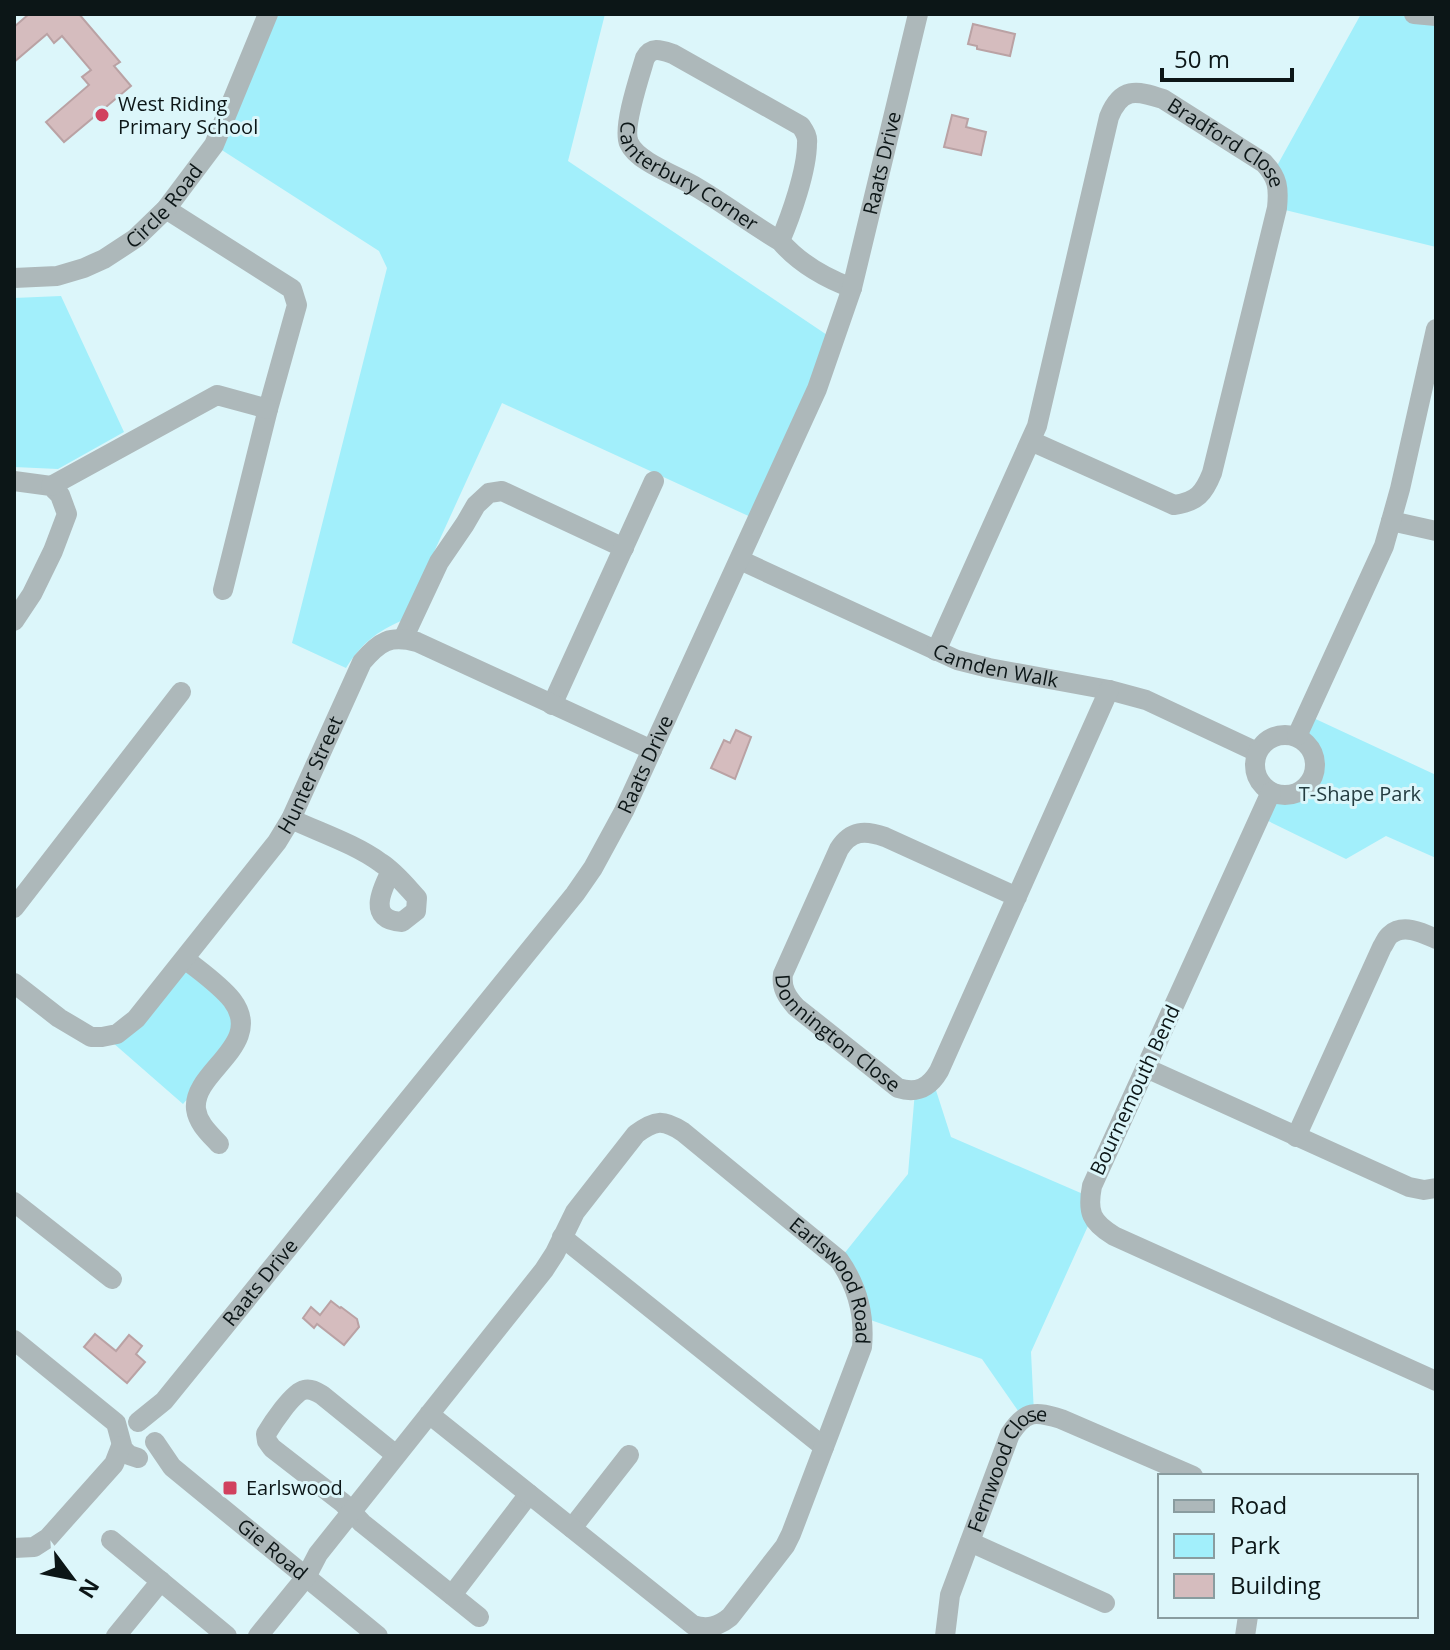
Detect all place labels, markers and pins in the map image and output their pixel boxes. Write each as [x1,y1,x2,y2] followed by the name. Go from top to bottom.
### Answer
[118,90,258,140] place label: West Riding Primary School
[93,106,111,124] marker: West Riding Primary School
[246,1474,343,1501] place label: Earlswood
[221,1479,239,1497] marker: Earlswood

